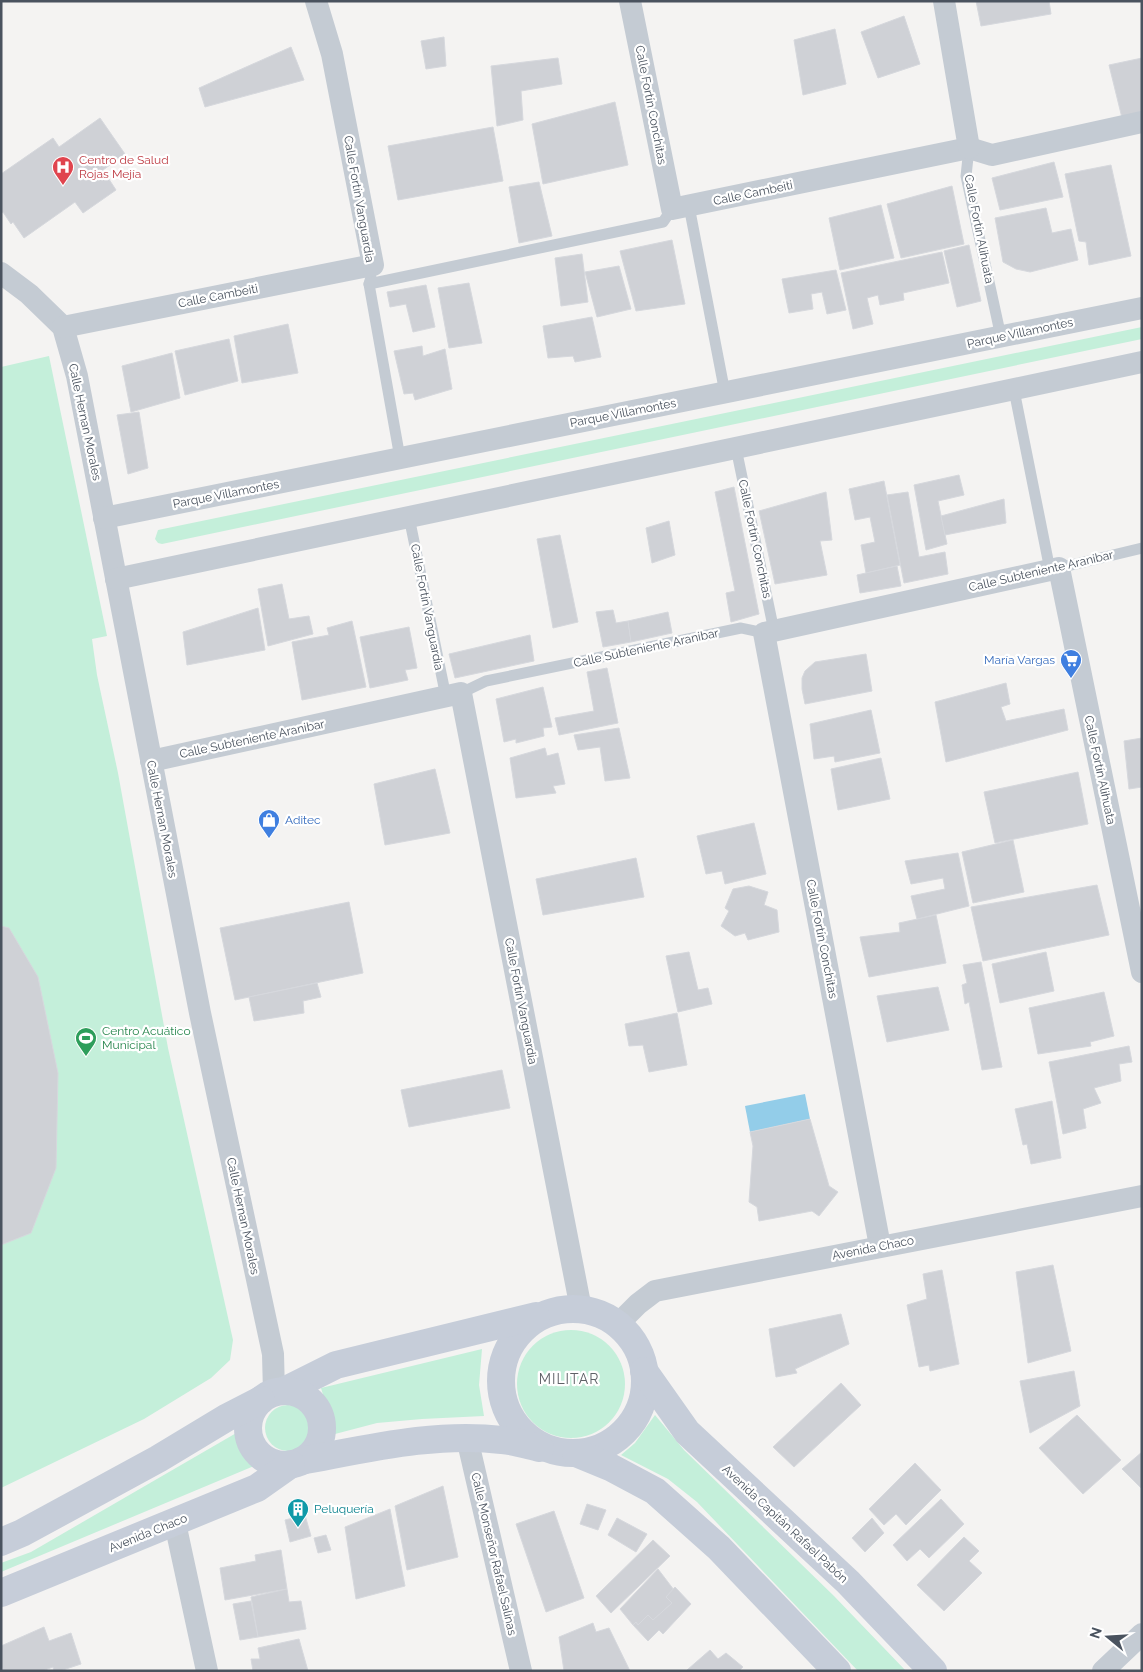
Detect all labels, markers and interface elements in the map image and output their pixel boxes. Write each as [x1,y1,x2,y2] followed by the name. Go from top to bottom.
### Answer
[633,44,669,166] street label: Calle Fortín Conchitas
[341,134,377,264] street label: Calle Fortín Vanguardia
[79,153,169,181] place label: Centro de Salud Rojas Mejía
[51,155,75,186] hospital icon: Centro de Salud Rojas Mejía
[962,173,996,285] street label: Calle Fortín Alihuata
[712,178,794,208] street label: Calle Cambeiti
[177,281,259,311] street label: Calle Cambeiti
[966,315,1074,351] street label: Parque Villamontes
[66,362,104,482] street label: Calle Hernan Morales
[569,396,677,430] street label: Parque Villamontes
[172,477,280,511] street label: Parque Villamontes
[736,478,774,600] street label: Calle Fortín Conchitas
[408,543,446,671] street label: Calle Fortín Vanguardia
[967,547,1115,594] street label: Calle Subteniente Aranibar
[572,626,721,670] street label: Calle Subteniente Aranibar
[1059,648,1083,679] supermarket icon: María Vargas
[984,653,1055,667] place label: María Vargas
[1082,714,1118,826] street label: Calle Fortín Alihuata
[178,717,327,761] street label: Calle Subteniente Aranibar
[144,759,180,879] street label: Calle Hernan Morales
[257,808,281,839] shop icon: Aditec
[285,813,321,827] place label: Aditec
[804,878,840,1000] street label: Calle Fortín Conchitas
[502,937,540,1065] street label: Calle Fortín Vanguardia
[102,1024,191,1052] place label: Centro Acuático Municipal
[74,1026,98,1057] sports icon: Centro Acuático Municipal
[224,1156,262,1276] street label: Calle Hernan Morales
[831,1233,915,1263] street label: Avenida Chaco
[539,1371,599,1387] district label: MILITAR
[719,1462,851,1586] street label: Avenida Capitán Rafael Pabón
[468,1471,520,1637] street label: Calle Monseñor Rafael Salinas
[286,1497,310,1528] building icon: Peluquería
[314,1502,374,1516] place label: Peluquería
[107,1511,189,1555] street label: Avenida Chaco
[1083,1612,1133,1662] north arrow
[1086,1625,1105,1641] text: N

